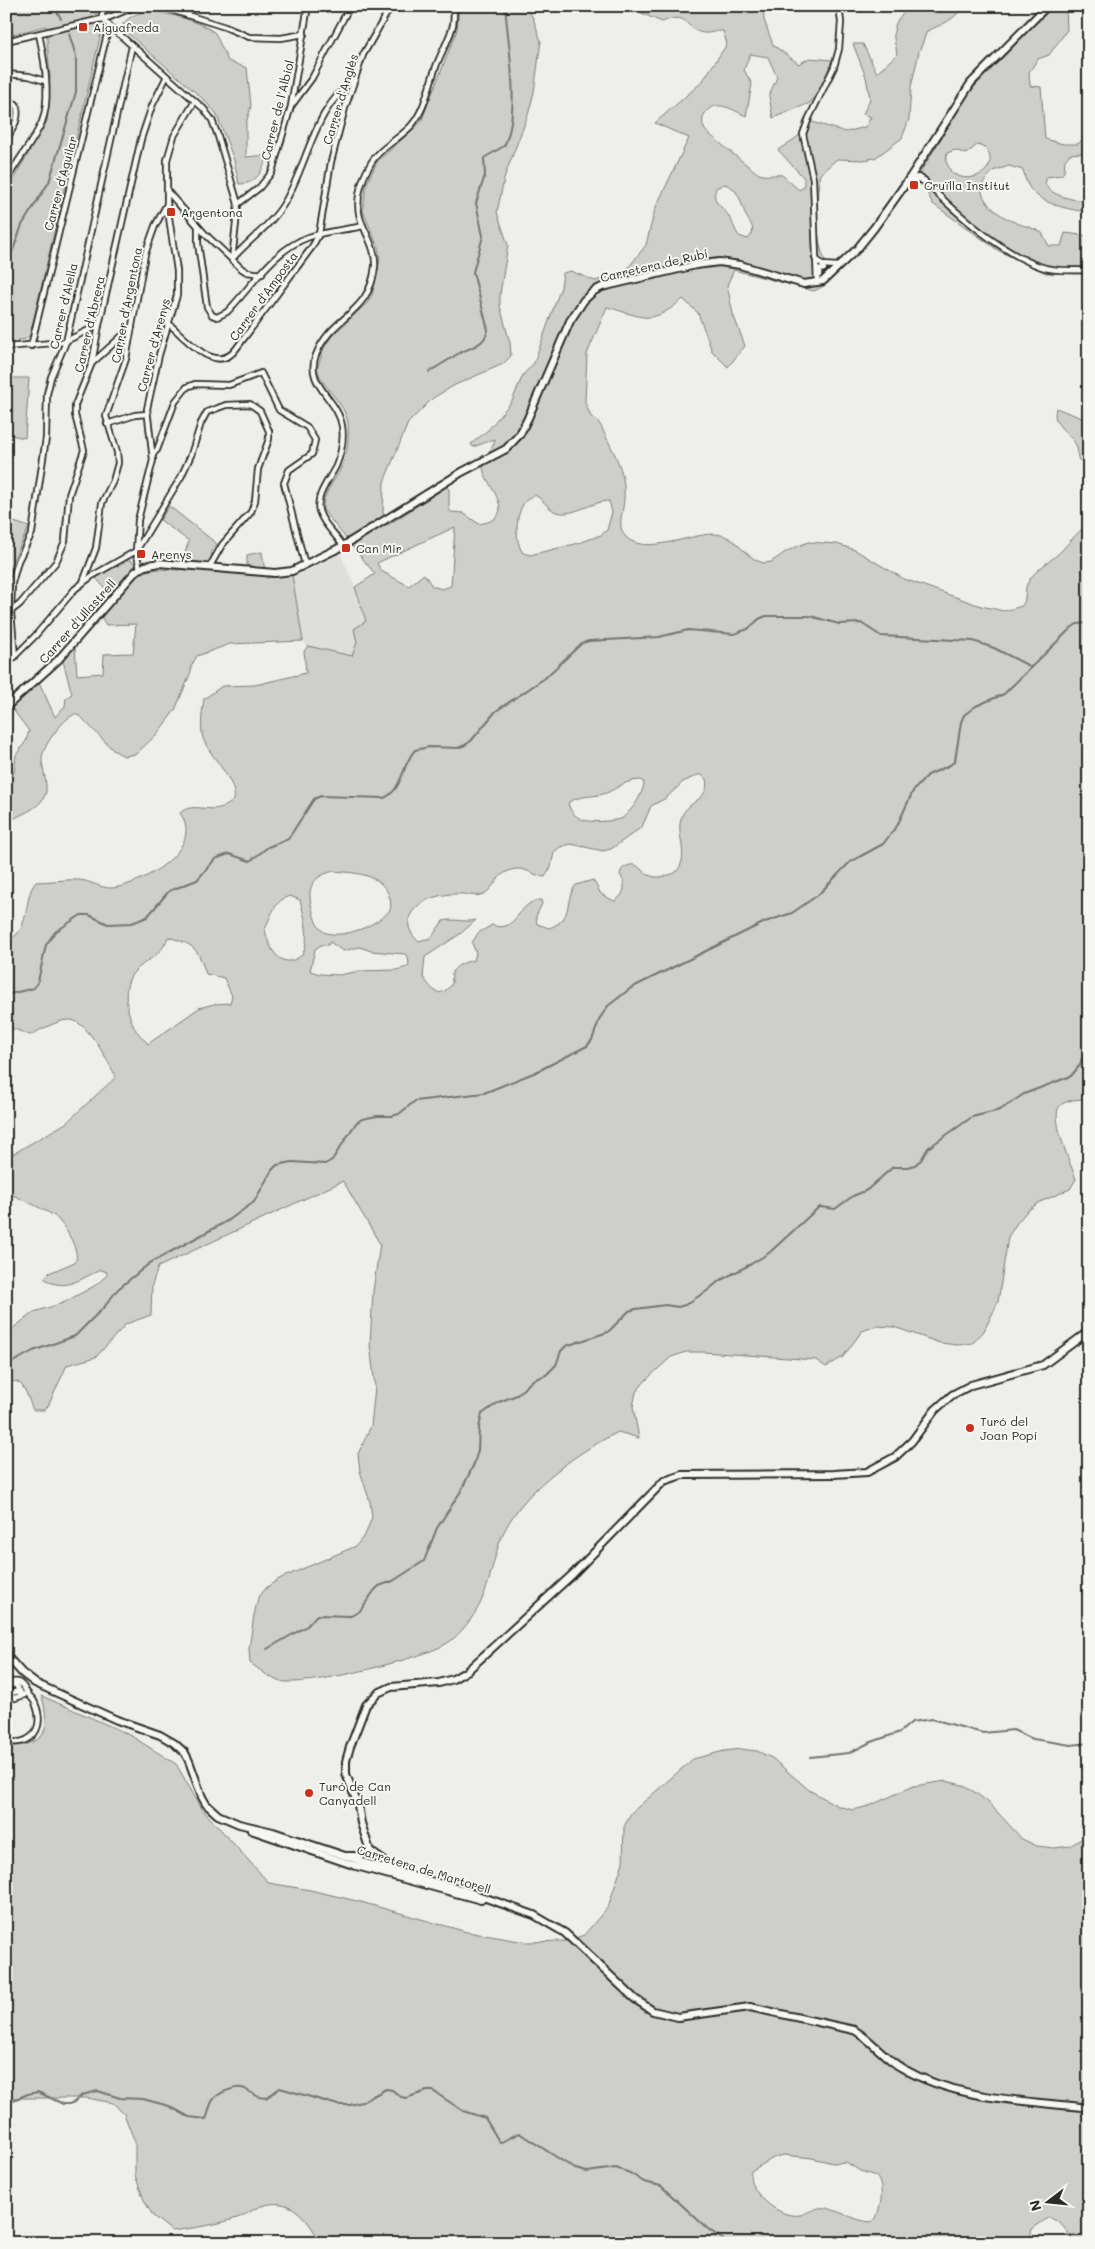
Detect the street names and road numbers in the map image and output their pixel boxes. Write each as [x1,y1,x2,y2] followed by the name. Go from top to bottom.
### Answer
[319,52,361,146] street label: Carrer d'Anglès
[257,58,297,162] street label: Carrer de l'Albiol
[40,134,80,232] street label: Carrer d'Aguilar
[599,245,710,285] street label: Carretera de Rubí
[107,246,145,364] street label: Carrer d'Argentona
[225,248,301,344] street label: Carrer d'Amposta
[45,261,81,351] street label: Carrer d'Alella
[70,274,108,374] street label: Carrer d'Abrera
[133,296,173,394] street label: Carrer d'Arenys
[35,576,119,666] street label: Carrer d'Ullastrell
[355,1841,493,1897] street label: Carretera de Martorell

